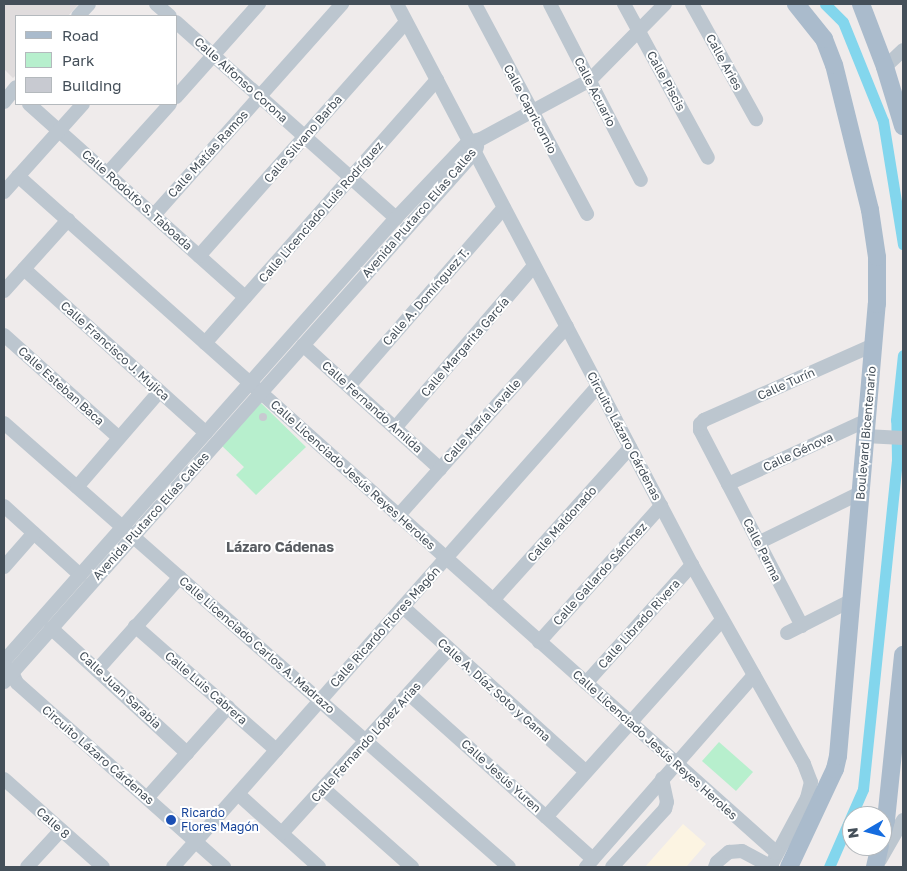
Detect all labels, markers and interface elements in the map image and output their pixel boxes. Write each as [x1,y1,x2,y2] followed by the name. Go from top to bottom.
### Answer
[15,15,178,105] legend
[62,26,99,44] text: Road
[703,32,745,92] street label: Calle Aries
[191,34,291,126] street label: Calle Alfonso Corona
[644,49,688,113] street label: Calle Piscis
[62,51,94,69] text: Park
[571,55,619,129] street label: Calle Acuario
[500,62,560,156] street label: Calle Capricornio
[62,76,122,94] text: Building
[261,92,345,186] street label: Calle Silvano Barba
[165,107,251,201] street label: Calle Matías Ramos
[256,139,386,285] street label: Calle Licenciado Luis Rodríguez
[359,145,479,281] street label: Avenida Plutarco Elías Calles
[79,147,195,253] street label: Calle Rodolfo S. Taboada
[380,245,472,349] street label: Calle A. Domínguez T.
[418,294,512,400] street label: Calle Margarita García
[58,298,172,404] street label: Calle Francisco J. Mujica
[15,344,107,428] street label: Calle Esteban Baca
[319,358,425,456] street label: Calle Fernando Amilda
[755,365,817,403] street label: Calle Turín
[853,366,879,500] street label: Boulevard Bicentenario
[584,369,664,503] street label: Circuito Lázaro Cárdenas
[440,376,524,466] street label: Calle María Lavalle
[268,397,438,553] street label: Calle Licenciado Jesús Reyes Heroles
[761,430,835,474] street label: Calle Génova
[90,449,212,583] street label: Avenida Plutarco Elías Calles
[524,483,600,565] street label: Calle Maldonado
[740,516,784,584] street label: Calle Parma
[550,520,650,628] street label: Calle Gallardo Sánchez
[226,539,334,555] district label: Lázaro Cádenas
[327,564,443,690] street label: Calle Ricardo Flores Magón
[176,574,338,716] street label: Calle Licenciado Carlos A. Madrazo
[595,576,683,672] street label: Calle Librado Rivera
[435,635,553,745] street label: Calle A. Díaz Soto y Gama
[76,648,164,732] street label: Calle Juan Sarabia
[162,648,250,728] street label: Calle Luis Cabrera
[570,667,740,823] street label: Calle Licenciado Jesús Reyes Heroles
[308,679,424,805] street label: Calle Fernando López Arias
[39,702,157,808] street label: Circuito Lázaro Cárdenas
[458,736,544,816] street label: Calle Jesús Yuren
[33,804,73,842] street label: Calle 8
[181,806,259,834] place label: Ricardo Flores Magón
[842,806,892,856] north arrow
[165,814,177,826] marker: Ricardo Flores Magón
[843,827,862,839] text: N

